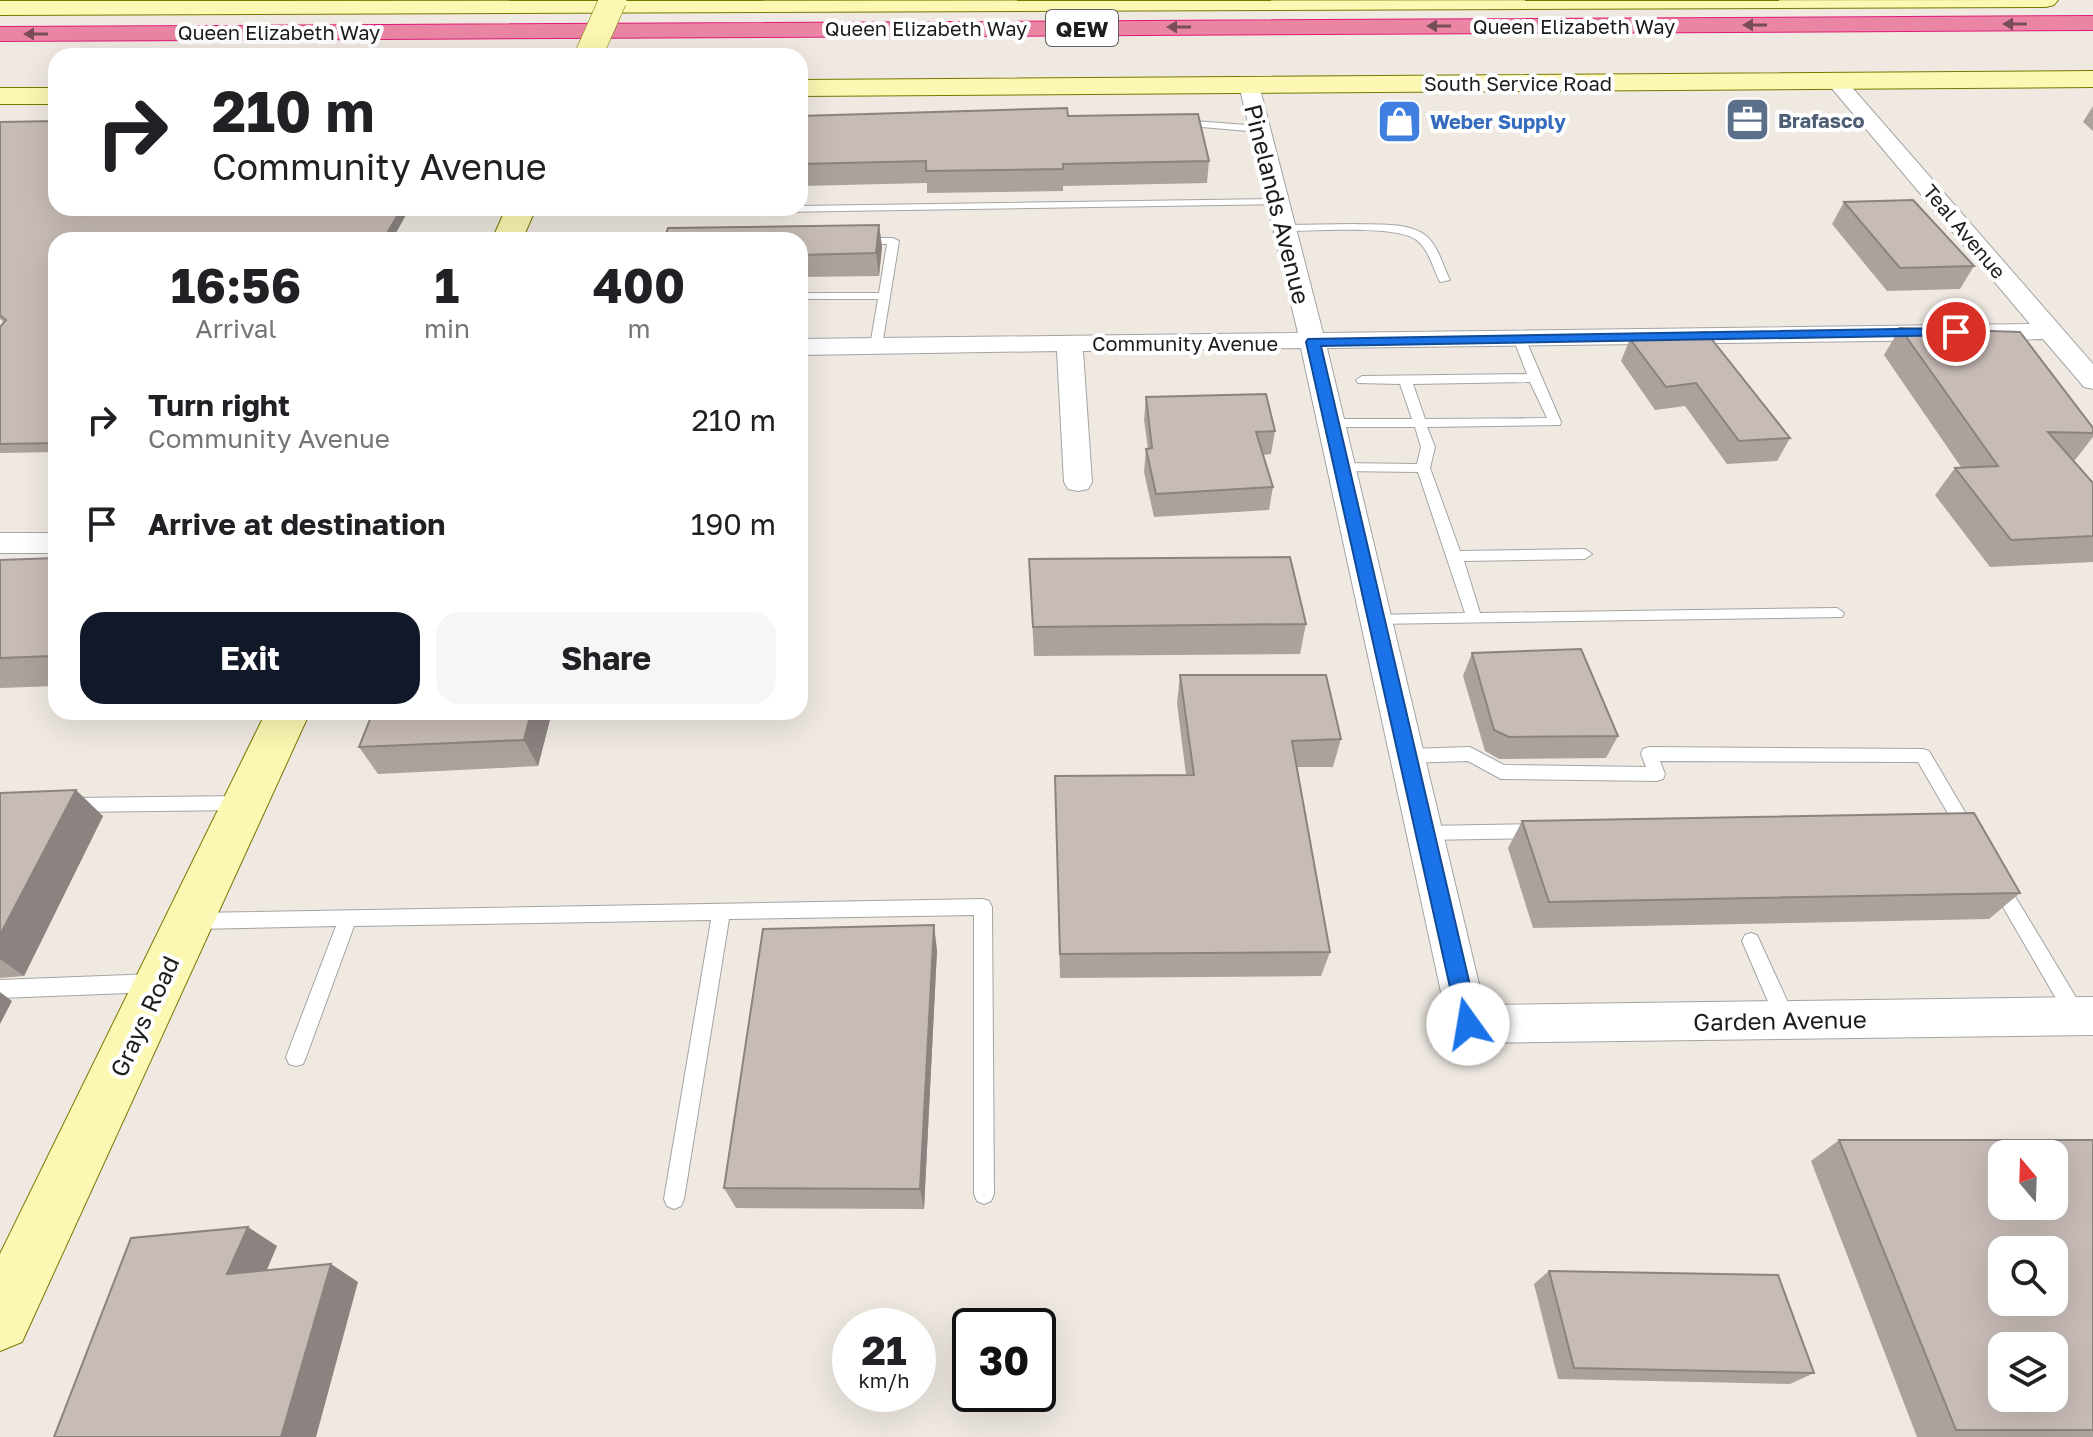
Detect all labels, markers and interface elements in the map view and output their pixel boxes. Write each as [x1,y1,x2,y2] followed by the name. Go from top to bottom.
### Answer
[1046,10,1118,46] road number: QEW
[1473,14,1675,38] street label: Queen Elizabeth Way
[825,16,1027,40] street label: Queen Elizabeth Way
[2002,18,2027,30] one-way arrow
[1742,19,1767,31] one-way arrow
[178,20,380,44] street label: Queen Elizabeth Way
[1426,20,1451,32] one-way arrow
[1166,21,1191,33] one-way arrow
[23,28,48,40] one-way arrow
[1424,71,1612,95] street label: South Service Road
[212,77,374,144] text: 210 m
[80,80,184,184] icon: right
[1723,96,1771,144] office icon: Brafasco
[1375,97,1423,145] shop icon: Weber Supply
[1239,101,1317,307] street label: Pinelands Avenue
[1778,108,1864,132] place label: Brafasco
[1430,109,1566,133] place label: Weber Supply
[212,145,547,188] text: Community Avenue
[1919,179,2011,283] street label: Teal Avenue
[171,256,301,314] text: 16:56
[435,256,459,314] text: 1
[593,256,685,314] text: 400
[1922,298,1990,366] pin
[1934,310,1978,354] icon: arrive
[195,313,277,344] text: Arrival
[424,313,470,344] text: min
[627,313,650,344] text: m
[1092,331,1278,355] street label: Community Avenue
[148,387,290,423] text: Turn right
[80,398,124,442] icon: right
[691,402,776,438] text: 210 m
[148,423,390,454] text: Community Avenue
[80,502,124,546] icon: arrive
[148,506,445,542] text: Arrive at destination
[691,506,776,542] text: 190 m
[80,612,420,704] button: Exit
[436,612,776,704] button: Share
[103,951,185,1081] street label: Grays Road
[1426,982,1510,1066] position arrow
[1693,1004,1867,1036] street label: Garden Avenue
[1988,1140,2068,1220] north arrow
[1988,1140,2068,1412] map controls
[1988,1236,2068,1316] button: search
[952,1308,1056,1412] speed limit sign: 30
[862,1326,907,1374] text: 21
[1988,1332,2068,1412] button: layers
[859,1368,909,1392] text: km/h

